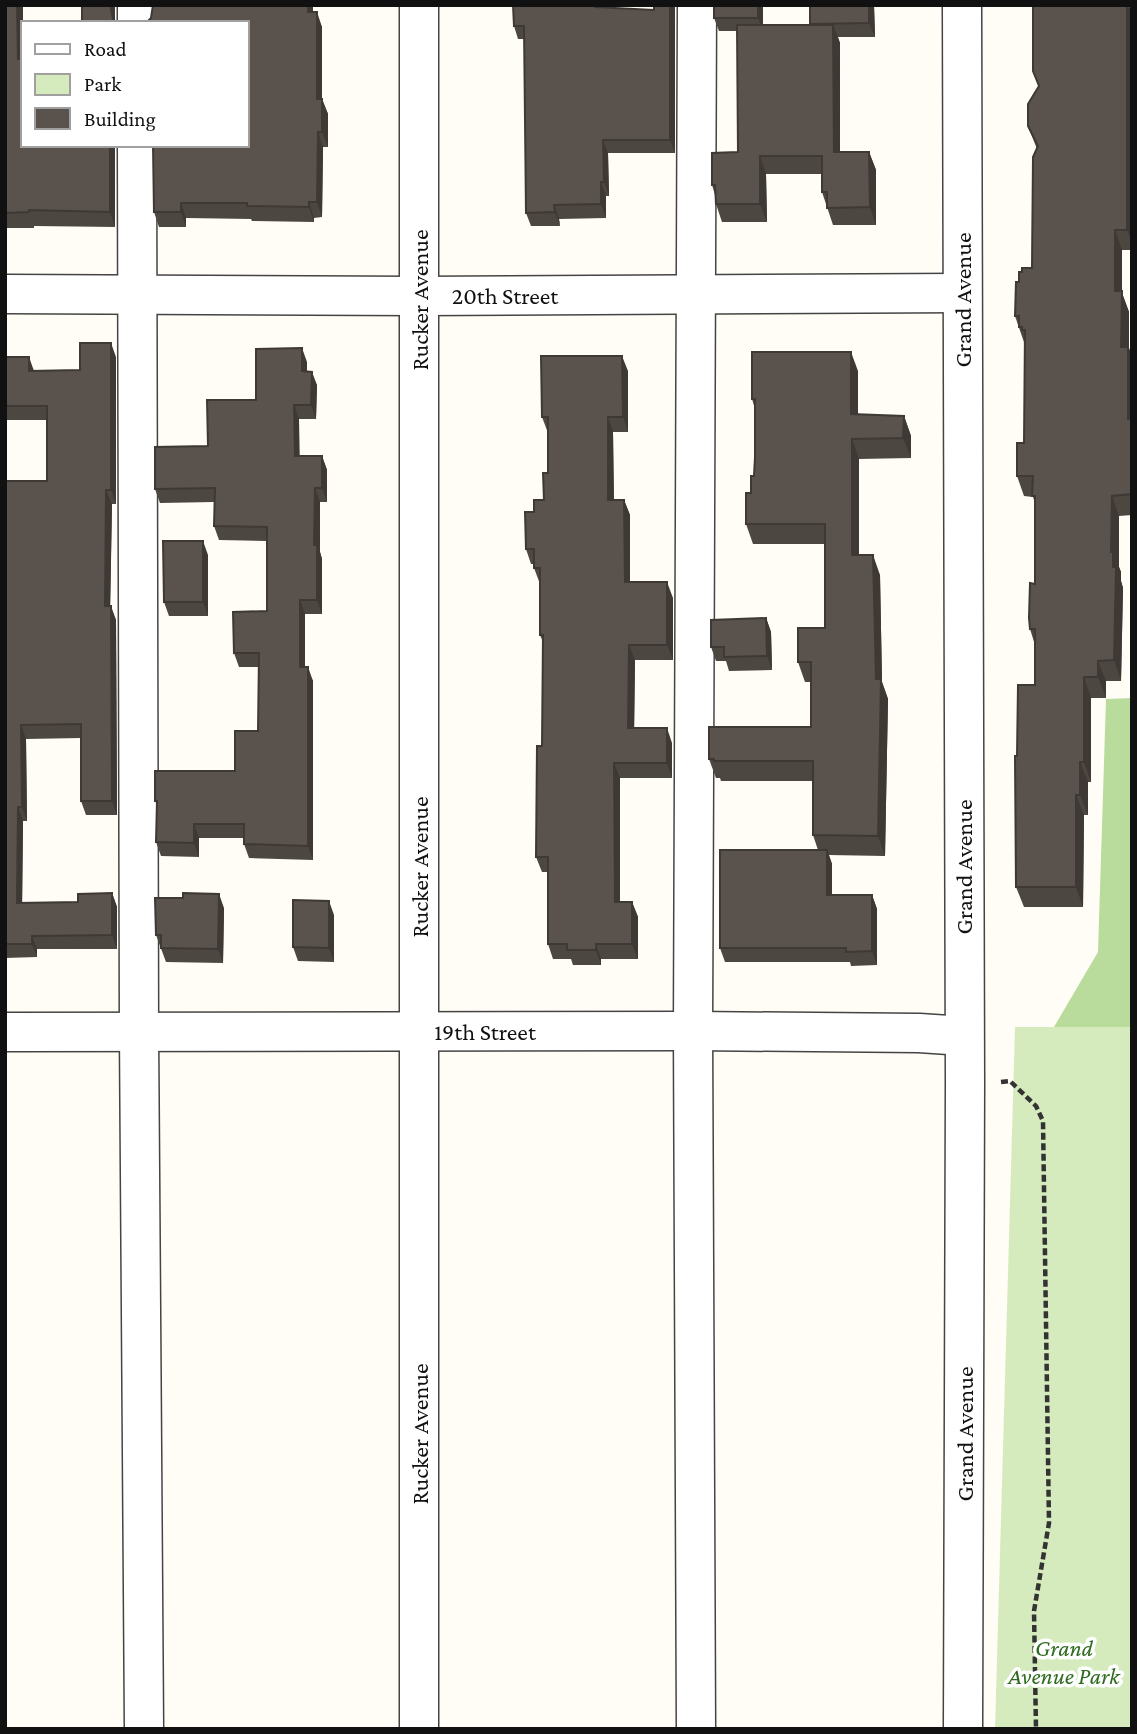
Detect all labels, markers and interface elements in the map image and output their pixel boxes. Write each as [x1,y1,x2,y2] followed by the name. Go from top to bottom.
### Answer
[21,21,248,147] legend
[84,37,127,61] text: Road
[84,72,121,96] text: Park
[84,107,156,131] text: Building
[406,229,433,371] street label: Rucker Avenue
[949,232,976,368] street label: Grand Avenue
[452,282,559,309] street label: 20th Street
[406,796,433,938] street label: Rucker Avenue
[950,799,977,935] street label: Grand Avenue
[434,1018,537,1045] street label: 19th Street
[406,1363,433,1505] street label: Rucker Avenue
[951,1366,978,1502] street label: Grand Avenue
[1007,1634,1121,1689] park label: Grand Avenue Park

